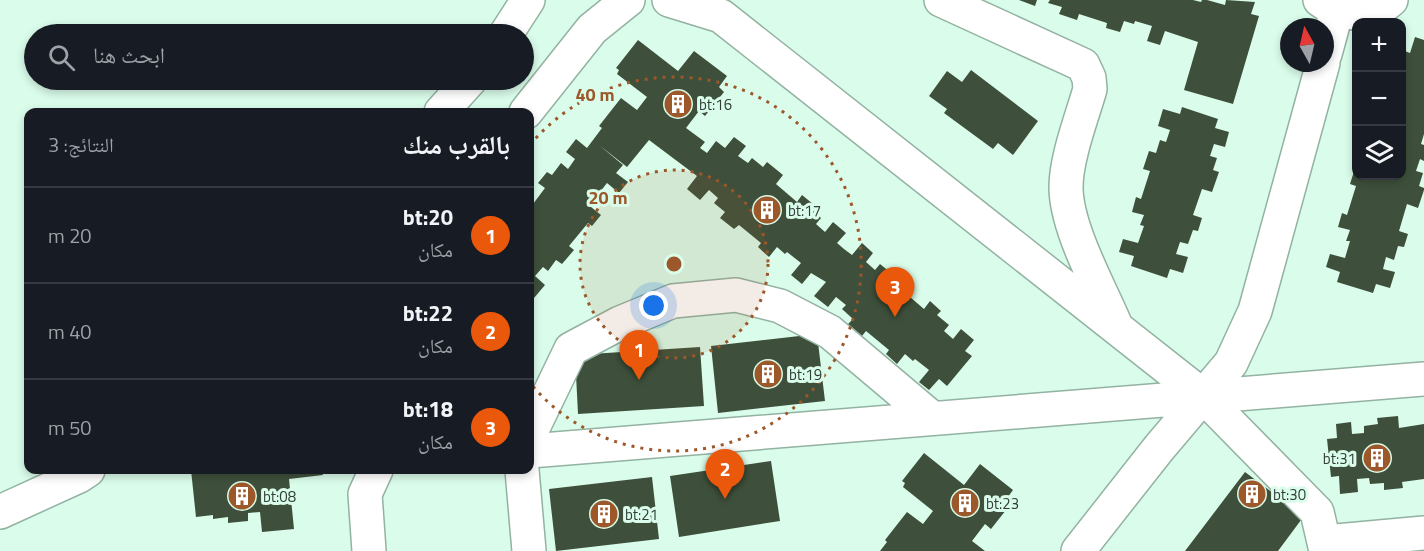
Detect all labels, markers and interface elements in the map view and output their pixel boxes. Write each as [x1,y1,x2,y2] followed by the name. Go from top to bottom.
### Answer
[1280,18,1334,72] north arrow
[1352,18,1406,180] map controls
[1352,18,1406,72] button: +
[24,24,534,90] search box
[93,38,165,72] text: ابحث هنا
[45,41,78,74] icon: search
[1352,72,1406,126] button: −
[575,81,615,108] text: 40 m
[662,88,694,120] building icon: bt:16
[699,93,732,116] place label: bt:16
[403,125,510,164] text: بالقرب منك
[1352,126,1406,180] button: layers
[48,129,114,160] text: النتائج: 3
[588,184,628,211] text: 20 m
[751,194,783,226] building icon: bt:17
[788,199,821,222] place label: bt:17
[403,200,453,234] text: bt:20
[48,220,92,251] text: 20 m
[485,220,496,251] text: 1
[418,234,453,265] text: مكان
[664,254,684,274] centre of rings
[876,268,914,317] pin: 3
[639,291,668,320] your location
[403,296,453,330] text: bt:22
[48,316,92,347] text: 40 m
[485,316,496,347] text: 2
[418,330,453,361] text: مكان
[620,330,658,380] pin: 1
[752,358,784,390] building icon: bt:19
[789,363,822,386] place label: bt:19
[403,392,453,426] text: bt:18
[48,412,92,443] text: 50 m
[485,412,496,443] text: 3
[418,426,453,457] text: مكان
[1361,442,1393,474] building icon: bt:31
[1323,447,1356,470] place label: bt:31
[706,450,744,499] pin: 2
[1236,478,1268,510] building icon: bt:30
[226,480,258,512] building icon: bt:08
[1273,483,1306,506] place label: bt:30
[263,485,296,508] place label: bt:08
[949,487,981,519] building icon: bt:23
[986,492,1019,515] place label: bt:23
[588,498,620,530] building icon: bt:21
[625,503,658,526] place label: bt:21

